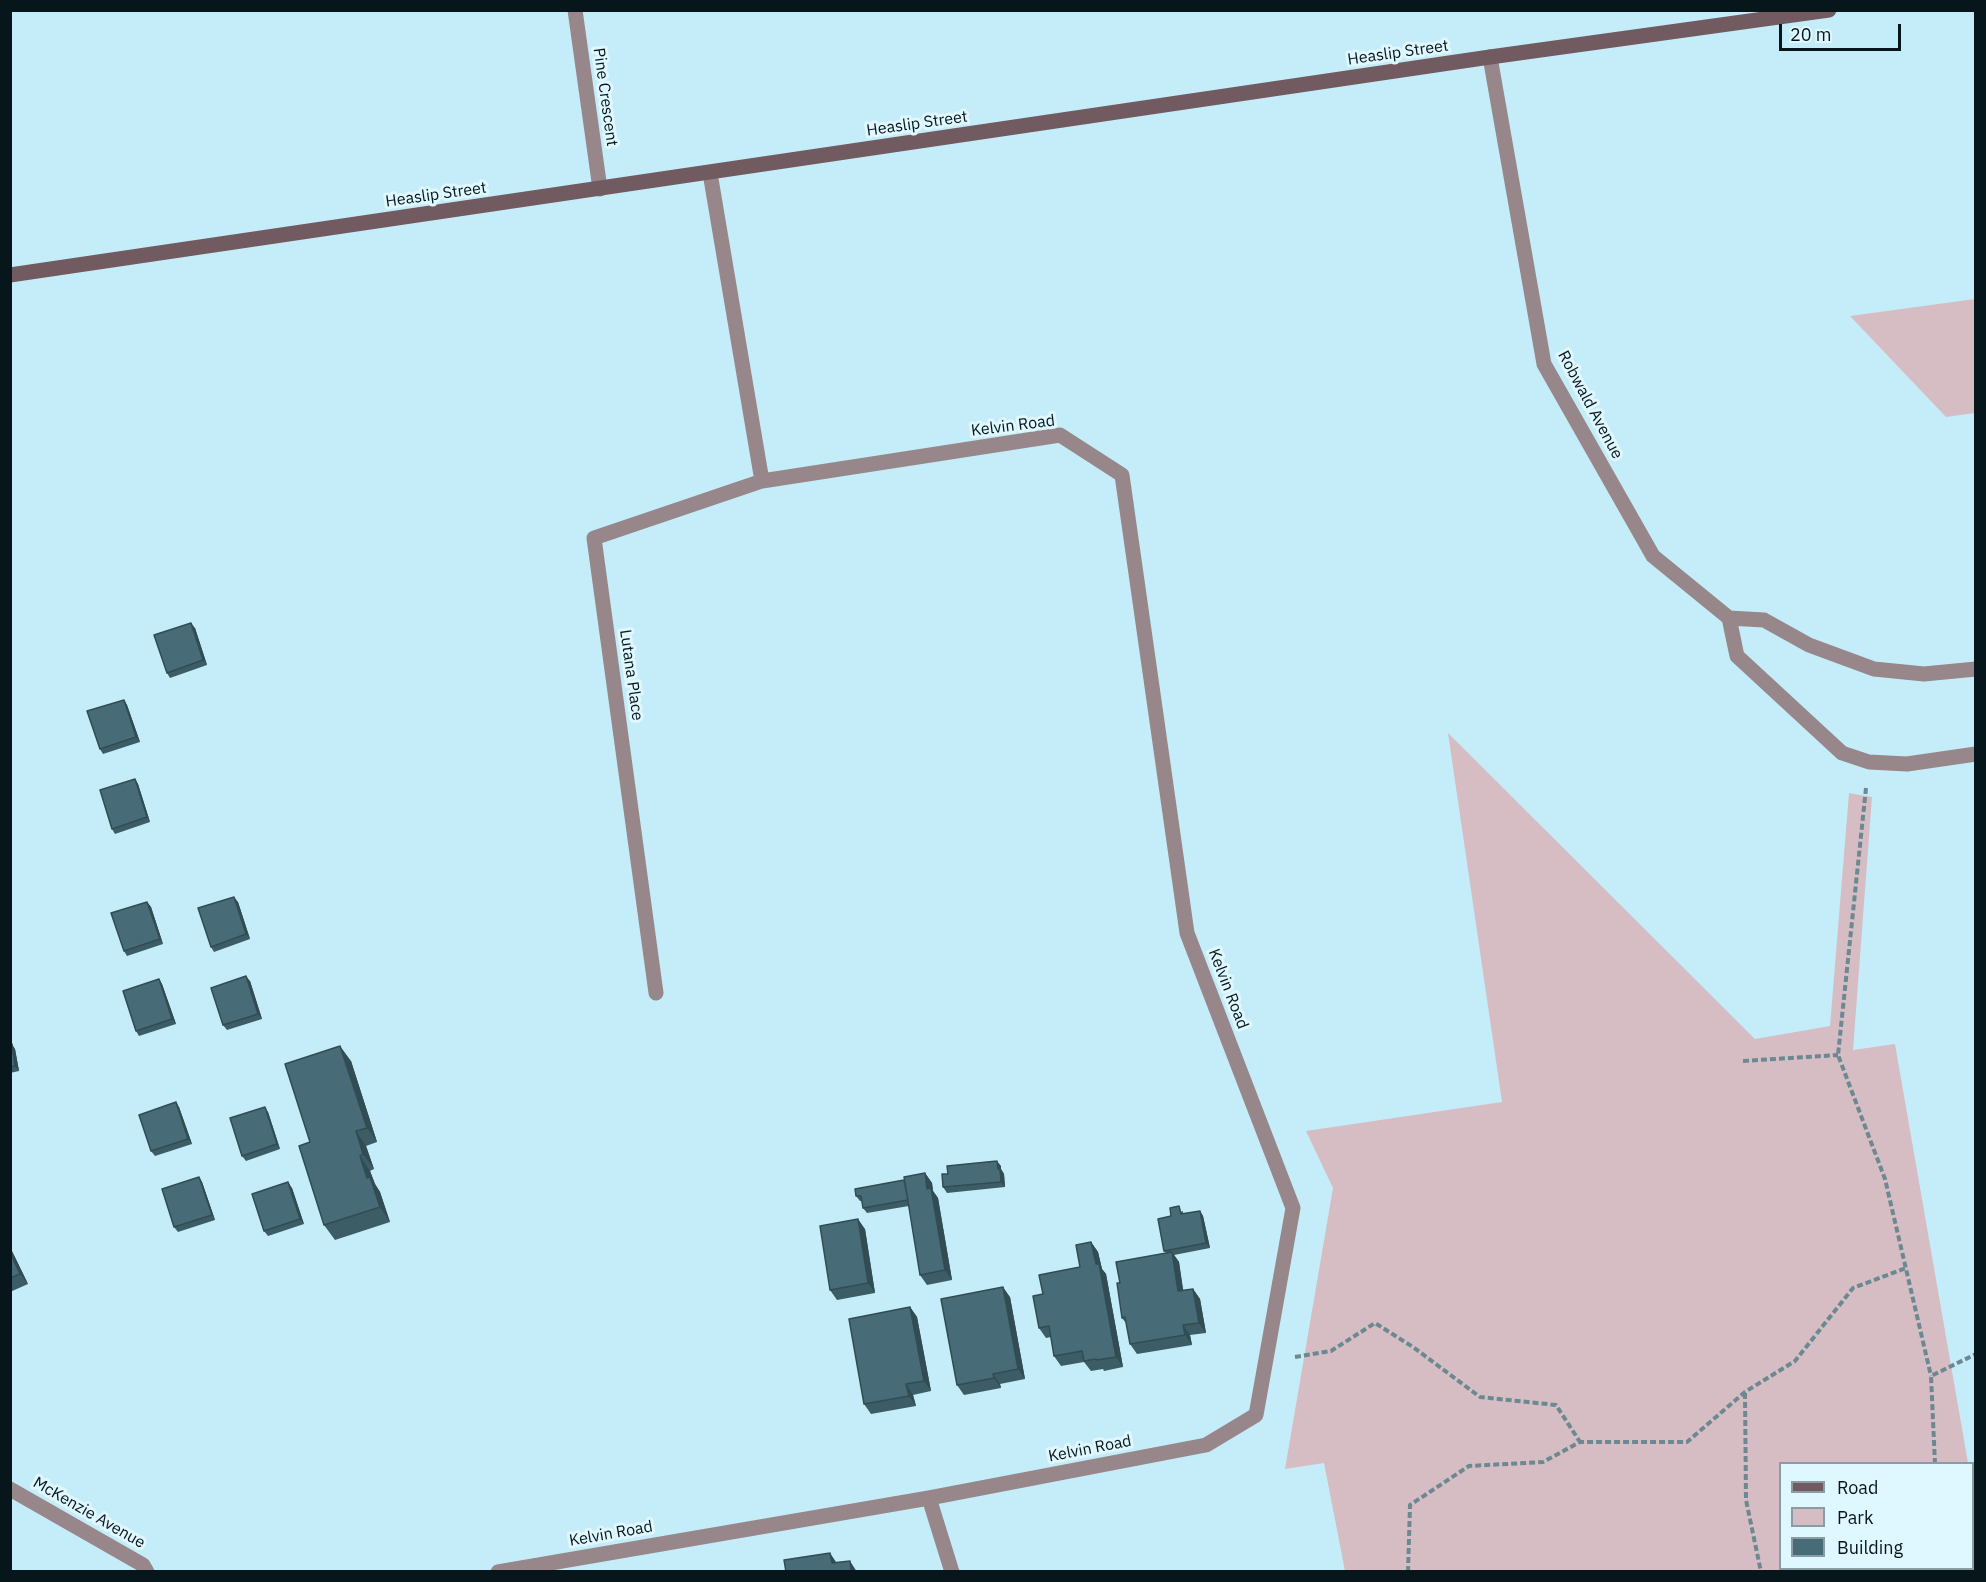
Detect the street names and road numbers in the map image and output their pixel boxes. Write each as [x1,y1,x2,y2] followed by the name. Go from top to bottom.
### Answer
[1346,36,1450,70] street label: Heaslip Street
[589,47,621,147] street label: Pine Crescent
[865,107,969,141] street label: Heaslip Street
[384,178,488,212] street label: Heaslip Street
[1553,348,1627,462] street label: Robwald Avenue
[970,411,1056,441] street label: Kelvin Road
[615,628,647,722] street label: Lutana Place
[1204,946,1252,1032] street label: Kelvin Road
[1047,1432,1133,1466] street label: Kelvin Road
[30,1473,148,1553] street label: McKenzie Avenue
[568,1517,654,1551] street label: Kelvin Road

